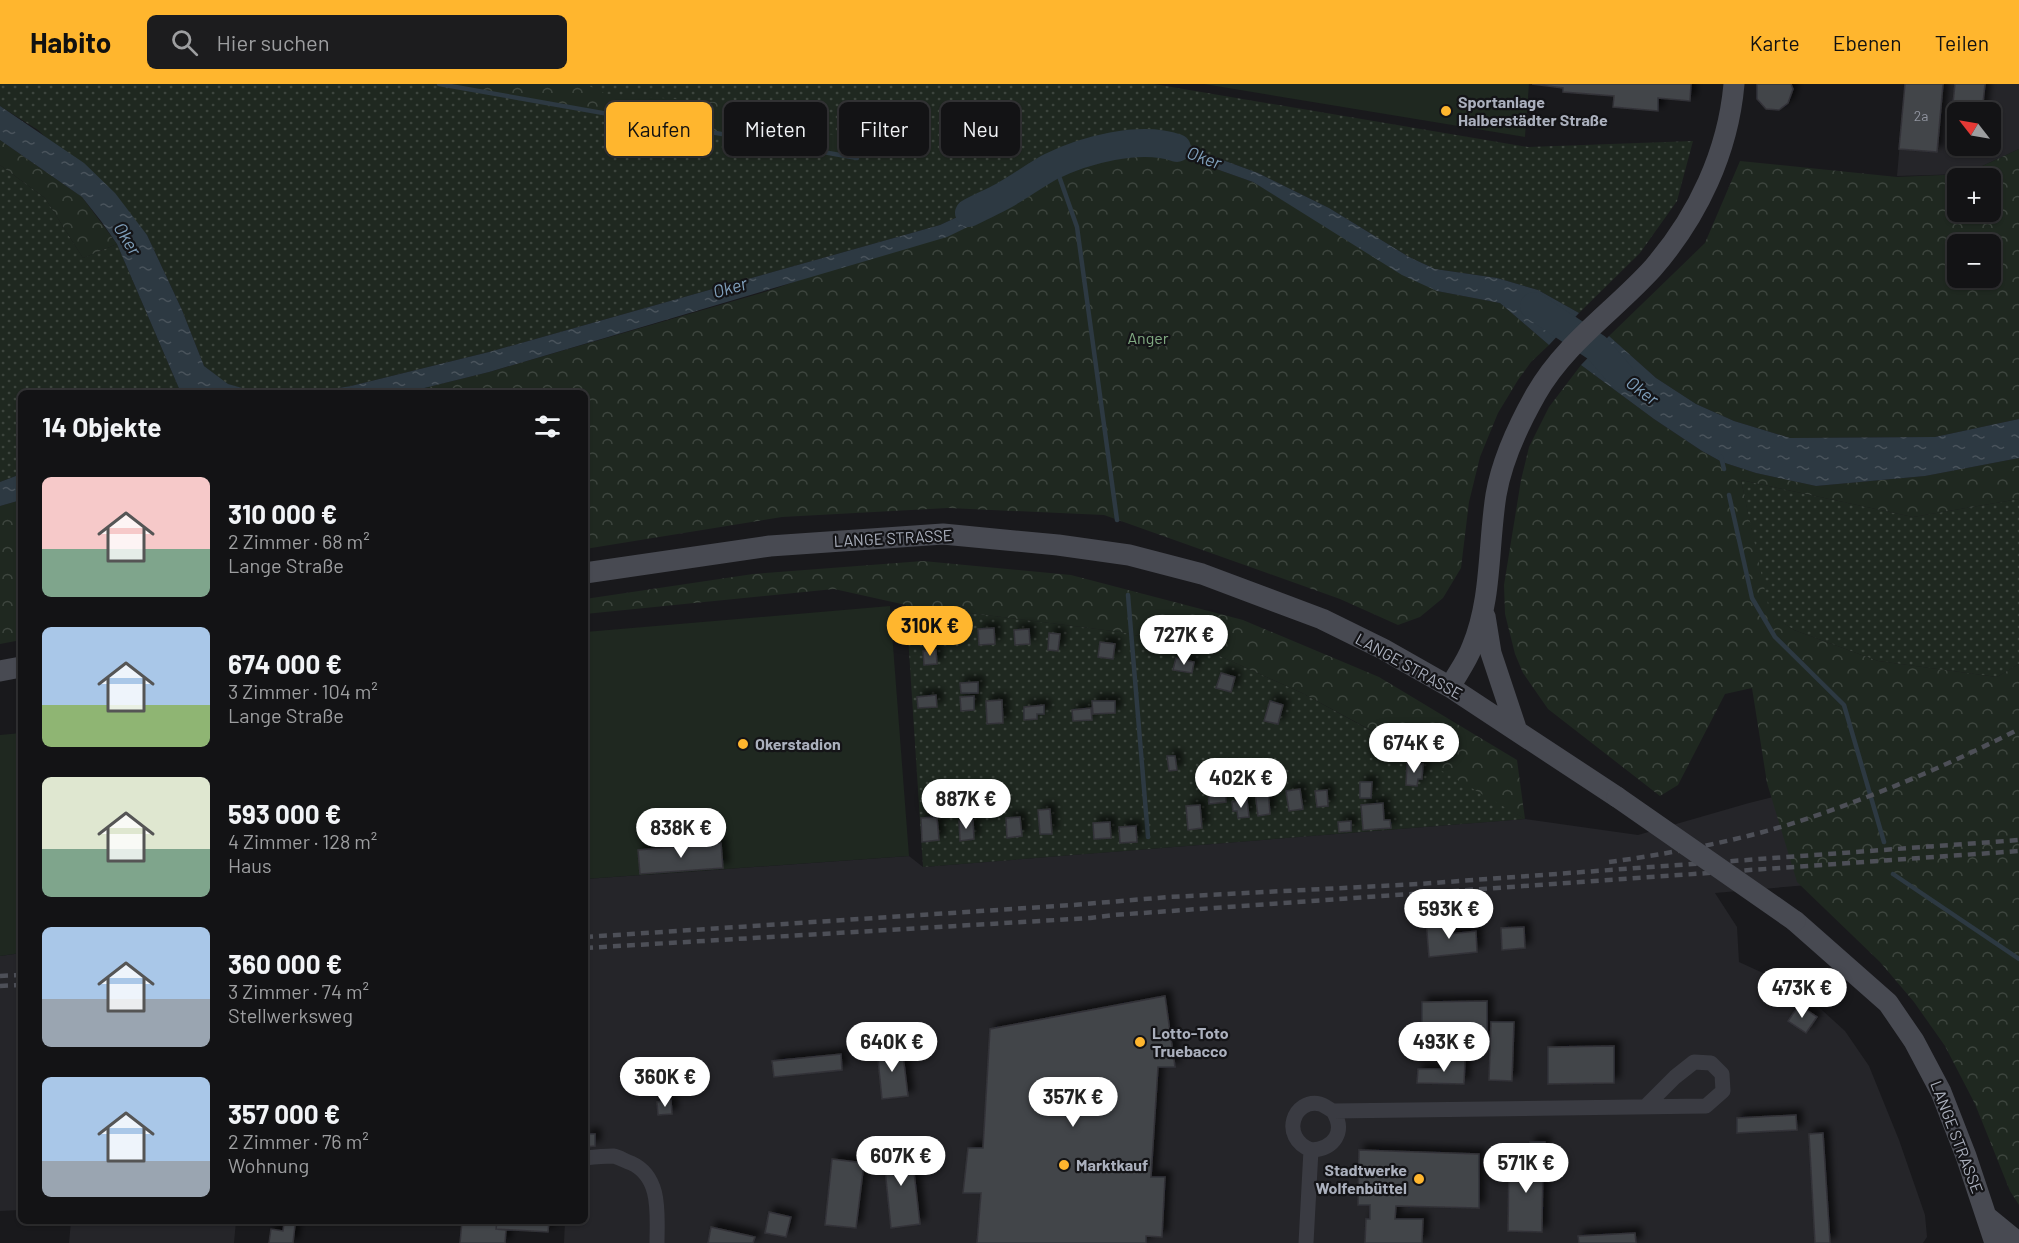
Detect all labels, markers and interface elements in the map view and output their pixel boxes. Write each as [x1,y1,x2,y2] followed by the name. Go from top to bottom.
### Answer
[147,15,567,69] search box
[30,25,111,59] text: Habito
[168,26,201,59] icon: search
[216,29,330,55] text: Hier suchen
[1750,30,1800,55] text: Karte
[1833,30,1902,55] text: Ebenen
[1935,30,1989,55] text: Teilen
[1458,92,1608,129] place label: Sportanlage Halberstädter Straße
[606,102,712,156] chip: Kaufen
[724,102,827,156] chip: Mieten
[839,102,929,156] chip: Filter
[941,102,1020,156] chip: Neu
[1947,102,2001,156] north arrow
[1947,102,2001,288] map controls
[1439,104,1453,118] marker: Sportanlage Halberstädter Straße
[1914,107,1928,124] house number: 2a
[1184,141,1225,174] water label: Oker
[1947,168,2001,222] button: +
[109,218,147,260] water label: Oker
[1947,234,2001,288] button: −
[710,271,750,302] water label: Oker
[1127,328,1169,347] park label: Anger
[1622,371,1664,410] water label: Oker
[531,410,564,443] icon: filters
[42,411,162,442] text: 14 Objekte
[228,498,337,529] text: 310 000 €
[90,501,162,573] icon: home
[833,525,953,550] street label: LANGE STRASSE
[228,529,370,553] text: 2 Zimmer · 68 m²
[228,553,344,577] text: Lange Straße
[881,606,979,657] pin: 310K €
[901,613,959,637] text: 310K €
[1135,615,1233,666] pin: 727K €
[1154,622,1214,646] text: 727K €
[1353,628,1466,703] street label: LANGE STRASSE
[228,648,342,679] text: 674 000 €
[90,651,162,723] icon: home
[228,679,378,703] text: 3 Zimmer · 104 m²
[228,703,344,727] text: Lange Straße
[1365,723,1463,774] pin: 674K €
[1383,730,1445,754] text: 674K €
[755,734,841,753] place label: Okerstadion
[736,737,750,751] marker: Okerstadion
[1192,758,1290,809] pin: 402K €
[1209,765,1273,789] text: 402K €
[917,779,1015,830] pin: 887K €
[936,786,996,810] text: 887K €
[228,798,341,829] text: 593 000 €
[90,801,162,873] icon: home
[632,808,730,859] pin: 838K €
[650,815,712,839] text: 838K €
[228,829,377,853] text: 4 Zimmer · 128 m²
[228,853,272,877] text: Haus
[1400,889,1498,940] pin: 593K €
[1418,896,1480,920] text: 593K €
[228,948,342,979] text: 360 000 €
[90,951,162,1023] icon: home
[1753,968,1851,1019] pin: 473K €
[1772,975,1832,999] text: 473K €
[228,979,369,1003] text: 3 Zimmer · 74 m²
[228,1003,353,1027] text: Stellwerksweg
[843,1022,941,1073] pin: 640K €
[1395,1022,1493,1073] pin: 493K €
[1152,1023,1229,1060] place label: Lotto-Toto Truebacco
[860,1029,924,1053] text: 640K €
[1413,1029,1475,1053] text: 493K €
[1133,1035,1147,1049] marker: Lotto-Toto Truebacco
[616,1057,714,1108] pin: 360K €
[634,1064,696,1088] text: 360K €
[1024,1077,1122,1128] pin: 357K €
[1927,1078,1988,1196] street label: LANGE STRASSE
[1043,1084,1103,1108] text: 357K €
[228,1098,340,1129] text: 357 000 €
[90,1101,162,1173] icon: home
[228,1129,369,1153] text: 2 Zimmer · 76 m²
[852,1136,950,1187] pin: 607K €
[870,1143,932,1167] text: 607K €
[1477,1143,1575,1194] pin: 571K €
[1497,1150,1555,1174] text: 571K €
[228,1153,309,1177] text: Wohnung
[1076,1155,1148,1174] place label: Marktkauf
[1057,1158,1071,1172] marker: Marktkauf
[1315,1160,1407,1197] place label: Stadtwerke Wolfenbüttel
[1412,1172,1426,1186] marker: Stadtwerke Wolfenbüttel

